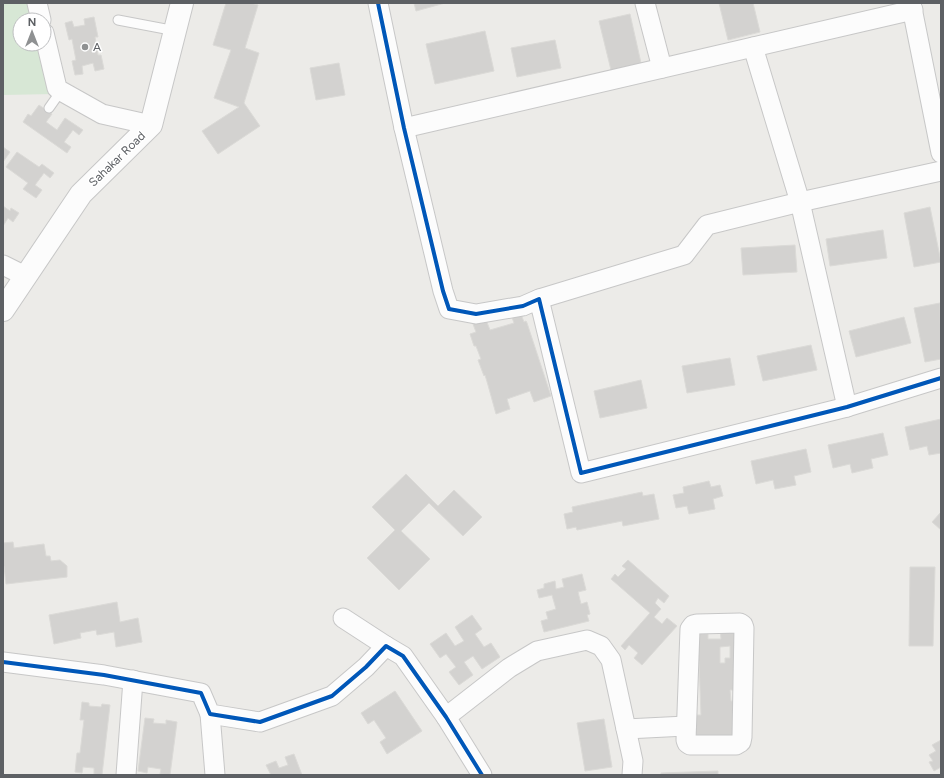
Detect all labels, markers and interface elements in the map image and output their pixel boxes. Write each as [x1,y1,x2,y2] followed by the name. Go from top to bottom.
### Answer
[12,12,52,52] north arrow
[28,16,36,29] text: N
[93,40,101,54] place label: A
[80,42,90,52] marker: A
[86,129,148,189] street label: Sahakar Road

